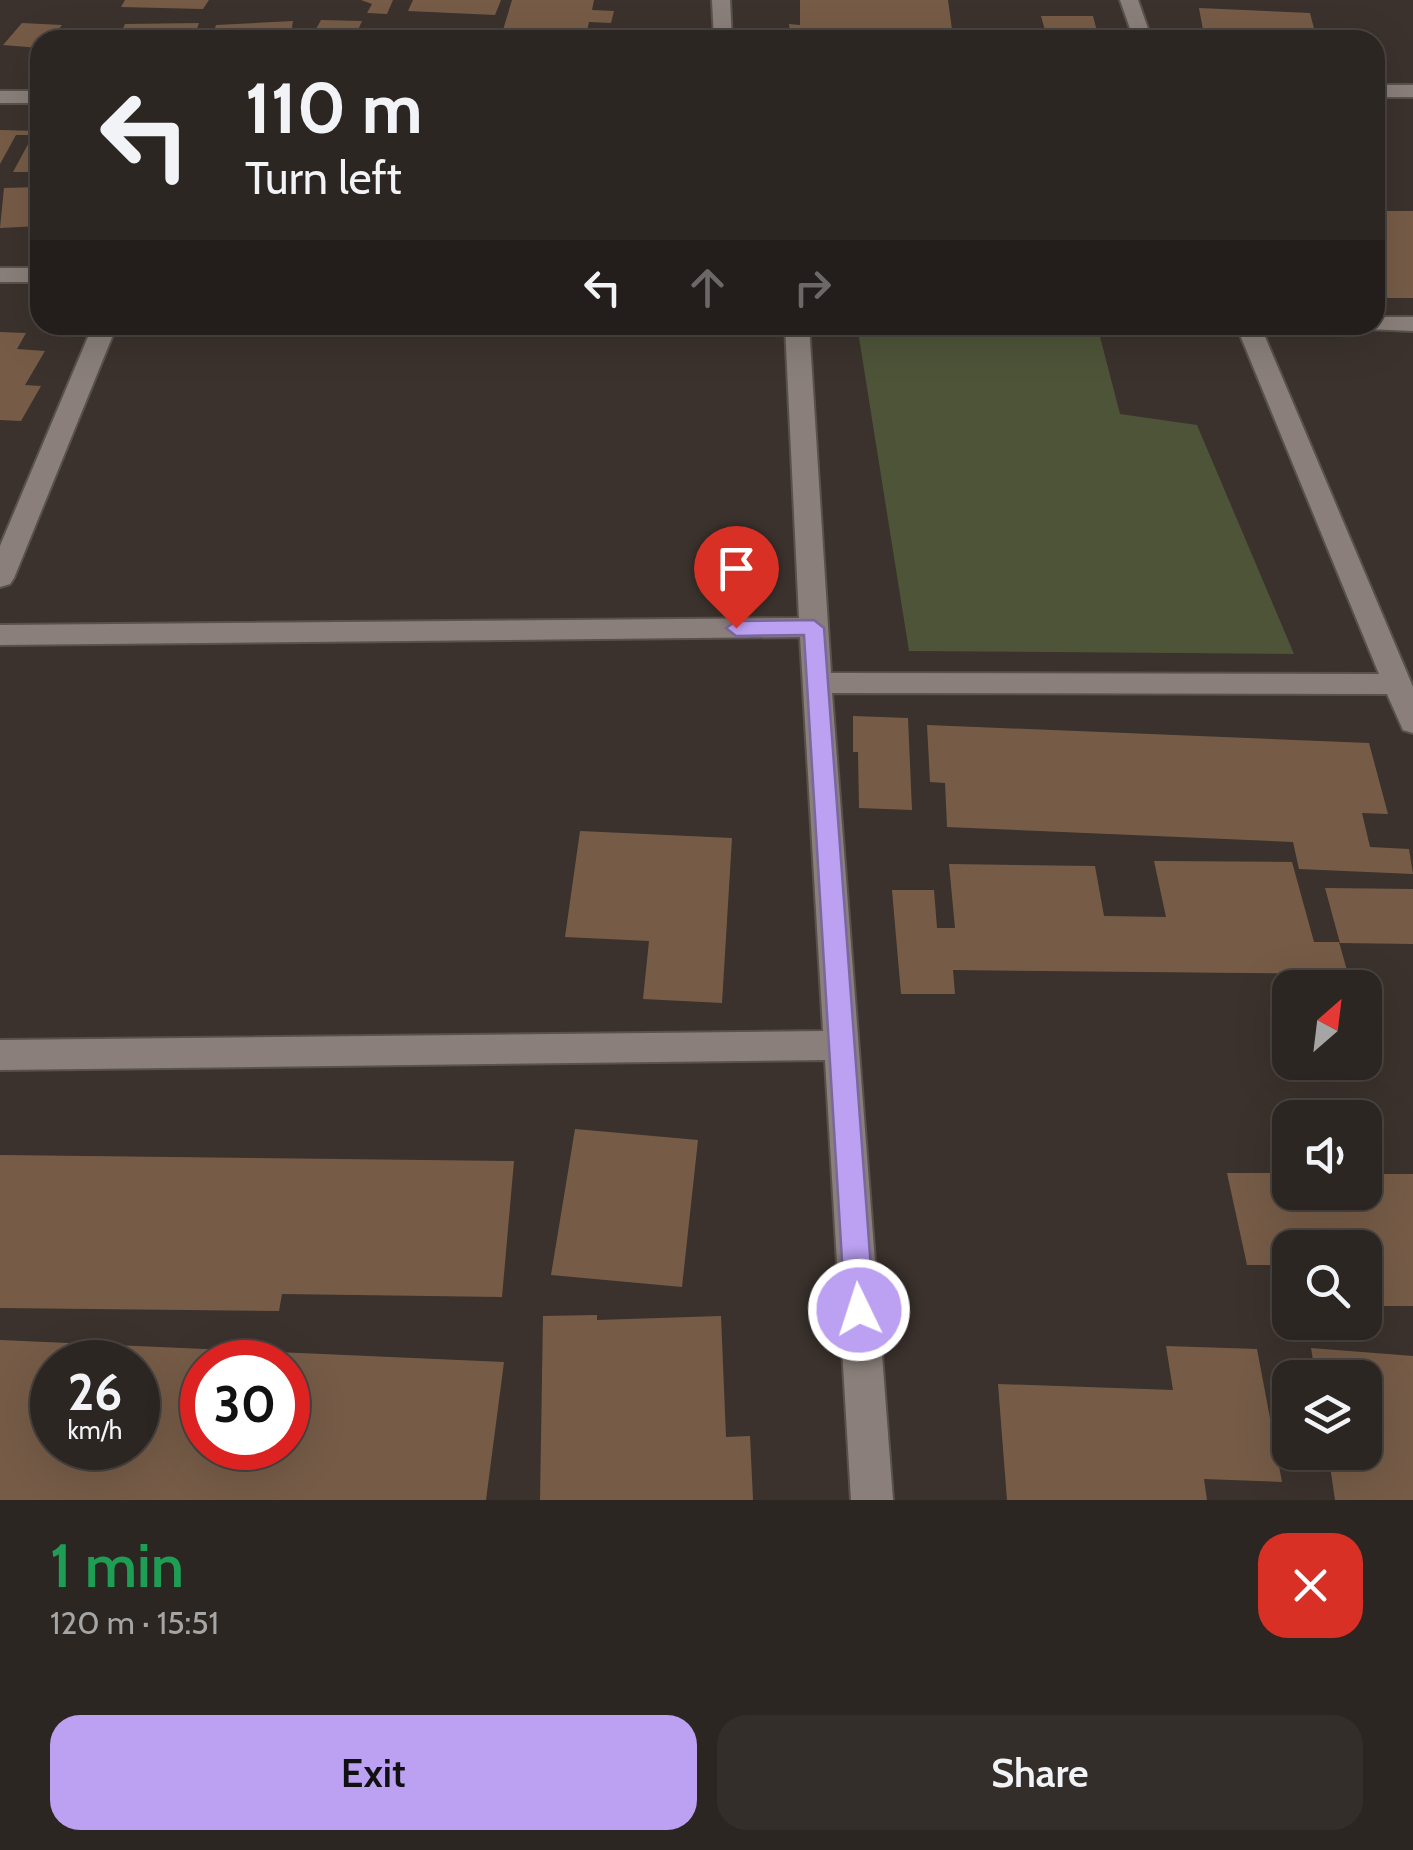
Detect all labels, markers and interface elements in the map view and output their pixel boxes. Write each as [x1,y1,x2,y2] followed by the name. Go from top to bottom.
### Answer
[245,65,423,151] text: 110 m
[80,70,210,200] icon: left
[245,151,402,205] text: Turn left
[575,260,630,315] icon: left
[680,260,735,315] icon: ahead
[785,260,840,315] icon: right
[694,526,779,629] pin
[709,541,764,596] icon: arrive
[1272,970,1382,1080] north arrow
[1272,970,1382,1470] map controls
[1272,1100,1382,1210] button: sound
[1272,1230,1382,1340] button: search
[807,1258,911,1362] position arrow
[180,1340,310,1470] speed limit sign: 30
[1272,1360,1382,1470] button: layers
[68,1362,122,1423] text: 26
[68,1415,122,1445] text: km/h
[50,1529,184,1602] text: 1 min
[1258,1533,1363,1638] button: close
[50,1603,219,1642] text: 120 m · 15:51
[50,1715,697,1830] button: Exit
[717,1715,1363,1830] button: Share

